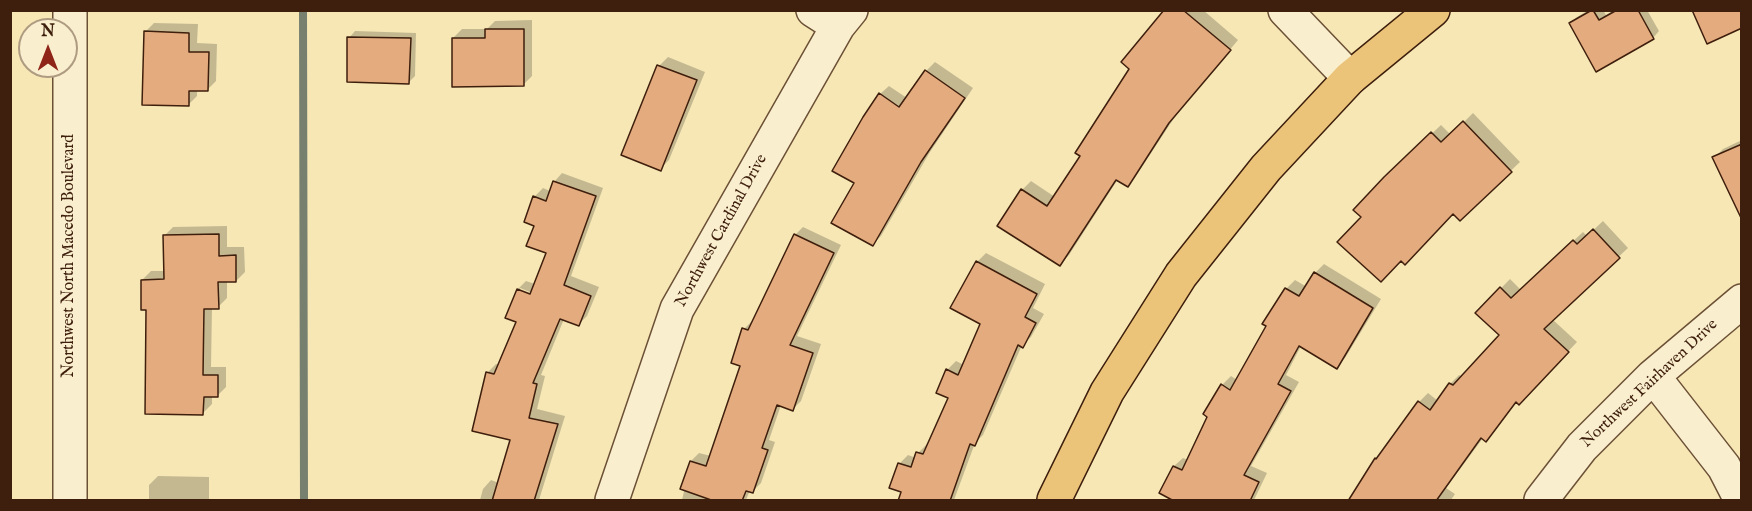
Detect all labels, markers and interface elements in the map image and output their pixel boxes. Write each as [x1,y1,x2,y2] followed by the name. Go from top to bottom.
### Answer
[18,18,78,78] north arrow
[41,22,55,42] text: N
[60,134,80,378] street label: Northwest North Macedo Boulevard
[672,151,772,311] street label: Northwest Cardinal Drive
[1578,316,1722,452] street label: Northwest Fairhaven Drive

